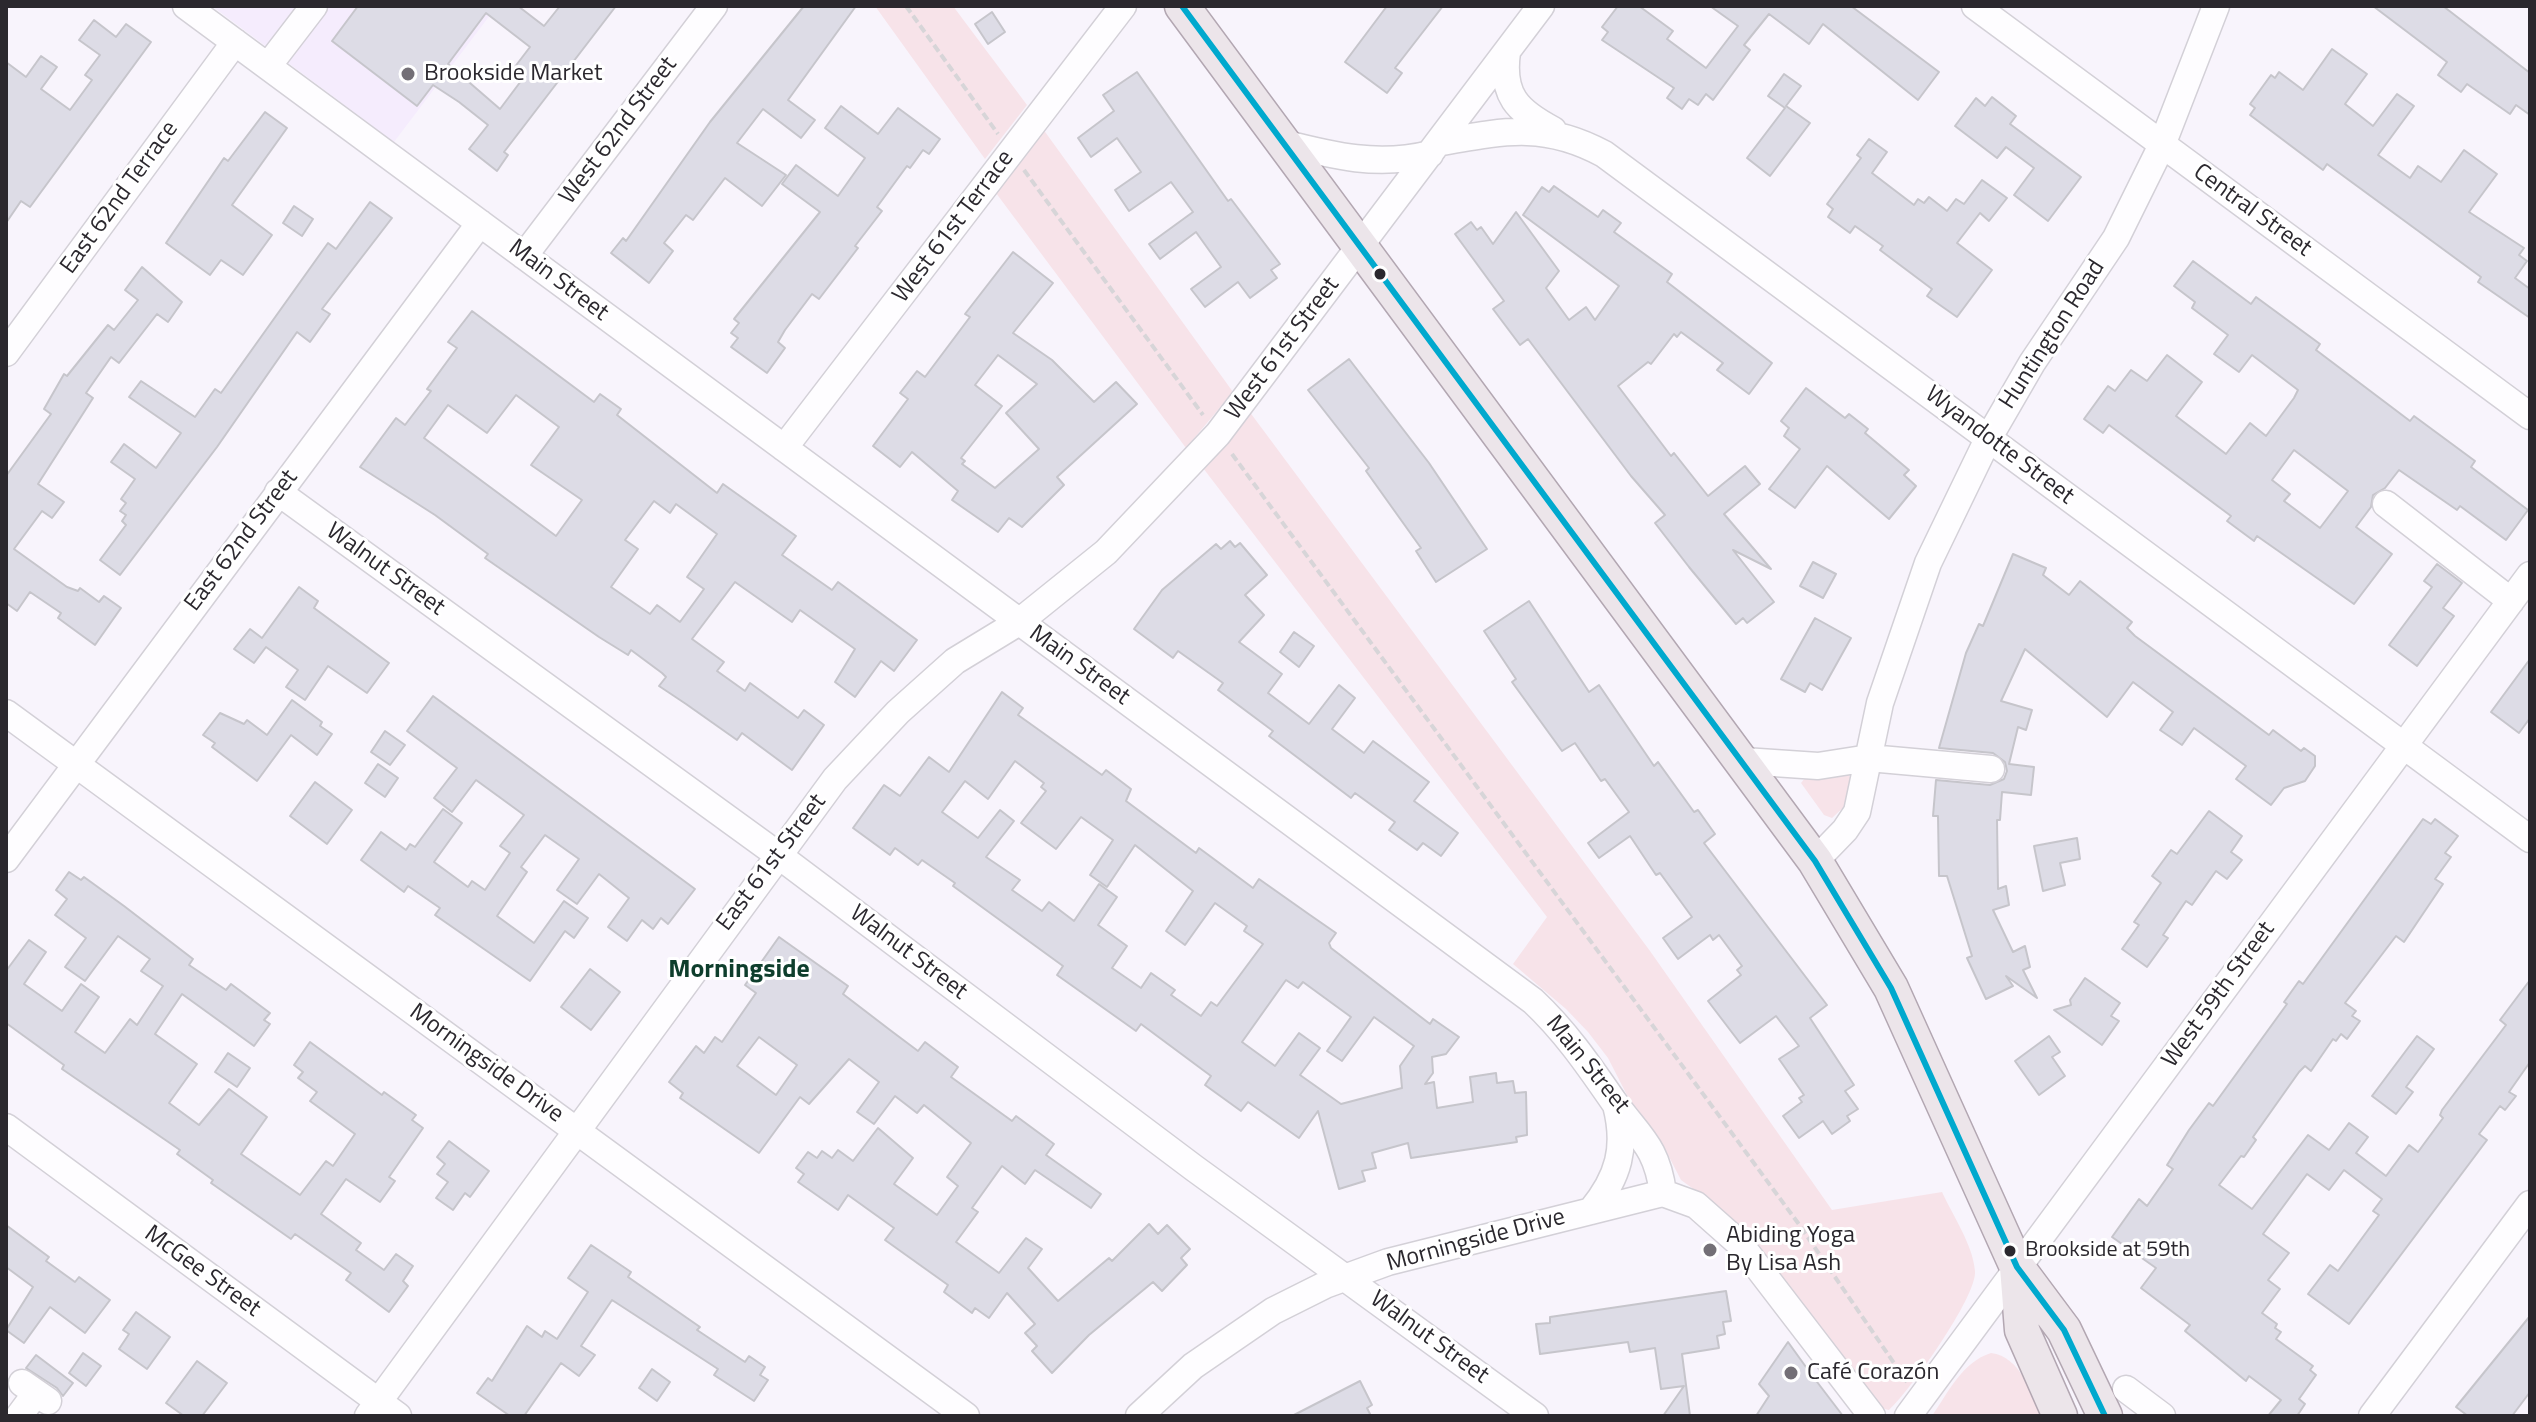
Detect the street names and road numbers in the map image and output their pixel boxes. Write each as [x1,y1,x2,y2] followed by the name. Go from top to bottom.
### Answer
[554,52,684,210] street label: West 62nd Street
[55,116,185,280] street label: East 62nd Terrace
[887,145,1021,309] street label: West 61st Terrace
[2187,158,2317,264] street label: Central Street
[502,234,614,328] street label: Main Street
[1994,255,2112,415] street label: Huntington Road
[1220,272,1346,426] street label: West 61st Street
[1919,381,2079,511] street label: Wyandotte Street
[179,465,305,617] street label: East 62nd Street
[320,517,450,623] street label: Walnut Street
[1023,620,1135,712] street label: Main Street
[711,789,833,937] street label: East 61st Street
[844,899,972,1007] street label: Walnut Street
[2156,917,2282,1073] street label: West 59th Street
[403,998,569,1130] street label: Morningside Drive
[1539,1010,1635,1120] street label: Main Street
[1384,1203,1568,1279] street label: Morningside Drive
[138,1220,266,1324] street label: McGee Street
[1364,1285,1494,1391] street label: Walnut Street

